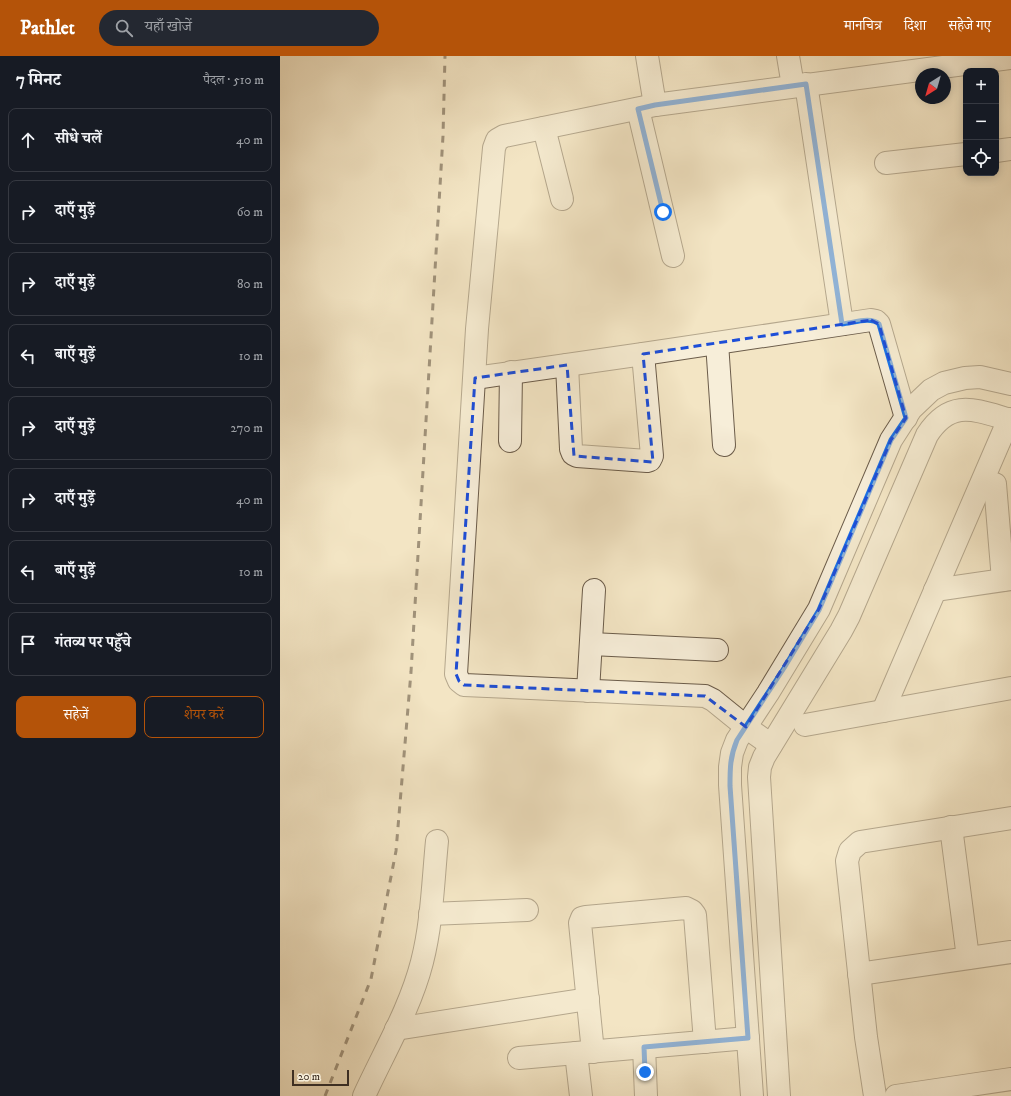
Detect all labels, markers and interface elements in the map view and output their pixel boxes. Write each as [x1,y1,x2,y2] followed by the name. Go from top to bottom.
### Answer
[99,10,379,46] search box
[20,17,75,40] text: Pathlet
[113,17,135,39] icon: search
[145,17,192,36] text: यहाँ खोजें
[844,17,882,35] text: मानचित्र
[904,17,926,35] text: दिशा
[948,17,991,35] text: सहेजे गए
[915,68,951,104] north arrow
[963,68,999,176] map controls
[963,68,999,104] button: +
[16,69,61,91] text: 7 मिनट
[203,72,264,88] text: पैदल · 510 m
[963,104,999,140] button: −
[17,129,39,151] icon: ahead
[55,129,102,148] text: सीधे चलें
[236,132,263,148] text: 40 m
[963,140,999,176] button: locate
[17,201,39,223] icon: right
[55,201,95,220] text: दाएँ मुड़ें
[654,203,672,221] route start
[237,204,263,220] text: 60 m
[17,273,39,295] icon: right
[55,273,95,292] text: दाएँ मुड़ें
[237,276,263,292] text: 80 m
[17,345,39,367] icon: left
[55,345,95,364] text: बाएँ मुड़ें
[239,348,263,364] text: 10 m
[17,417,39,439] icon: right
[55,417,95,436] text: दाएँ मुड़ें
[231,420,263,436] text: 270 m
[17,489,39,511] icon: right
[55,489,95,508] text: दाएँ मुड़ें
[236,492,263,508] text: 40 m
[17,561,39,583] icon: left
[55,561,95,580] text: बाएँ मुड़ें
[239,564,263,580] text: 10 m
[17,633,39,655] icon: arrive
[55,633,131,652] text: गंतव्य पर पहुँचे
[16,696,136,738] button: सहेजें
[144,696,264,738] button: शेयर करें
[636,1063,654,1081] route end
[292,1068,349,1087] scale bar
[298,1070,320,1084] text: 20 m

